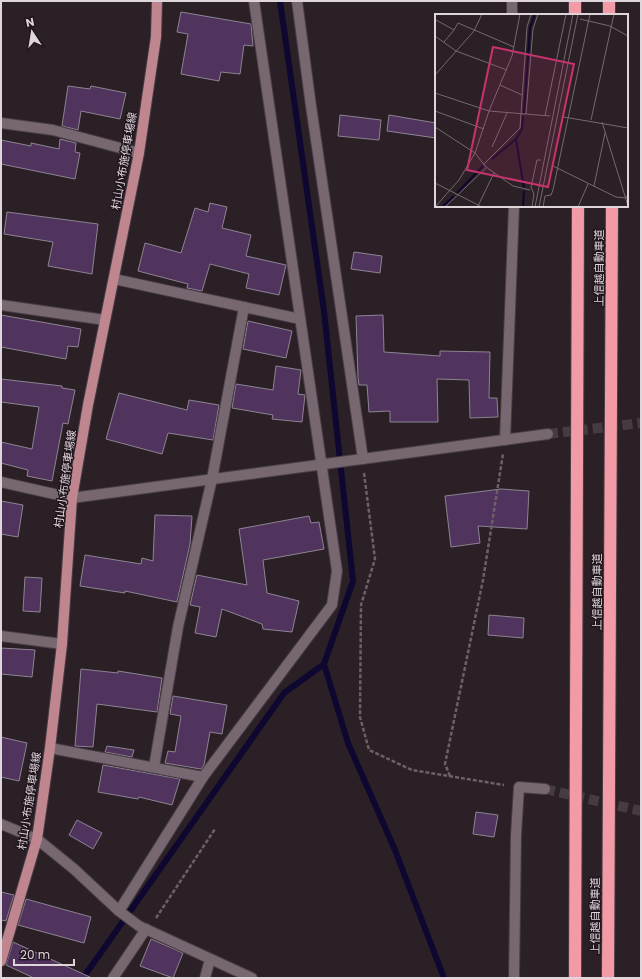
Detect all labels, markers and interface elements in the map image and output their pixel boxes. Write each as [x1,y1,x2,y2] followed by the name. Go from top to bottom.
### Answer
[12,12,52,52] north arrow
[24,14,36,31] text: N
[435,14,628,207] inset map
[108,111,140,211] street label: 村山小布施停車場線
[591,230,607,307] street label: 上信越自動車道
[50,429,80,529] street label: 村山小布施停車場線
[589,554,605,631] street label: 上信越自動車道
[13,751,45,851] street label: 村山小布施停車場線
[587,878,603,955] street label: 上信越自動車道
[14,941,74,967] scale bar
[20,946,50,963] text: 20 m

